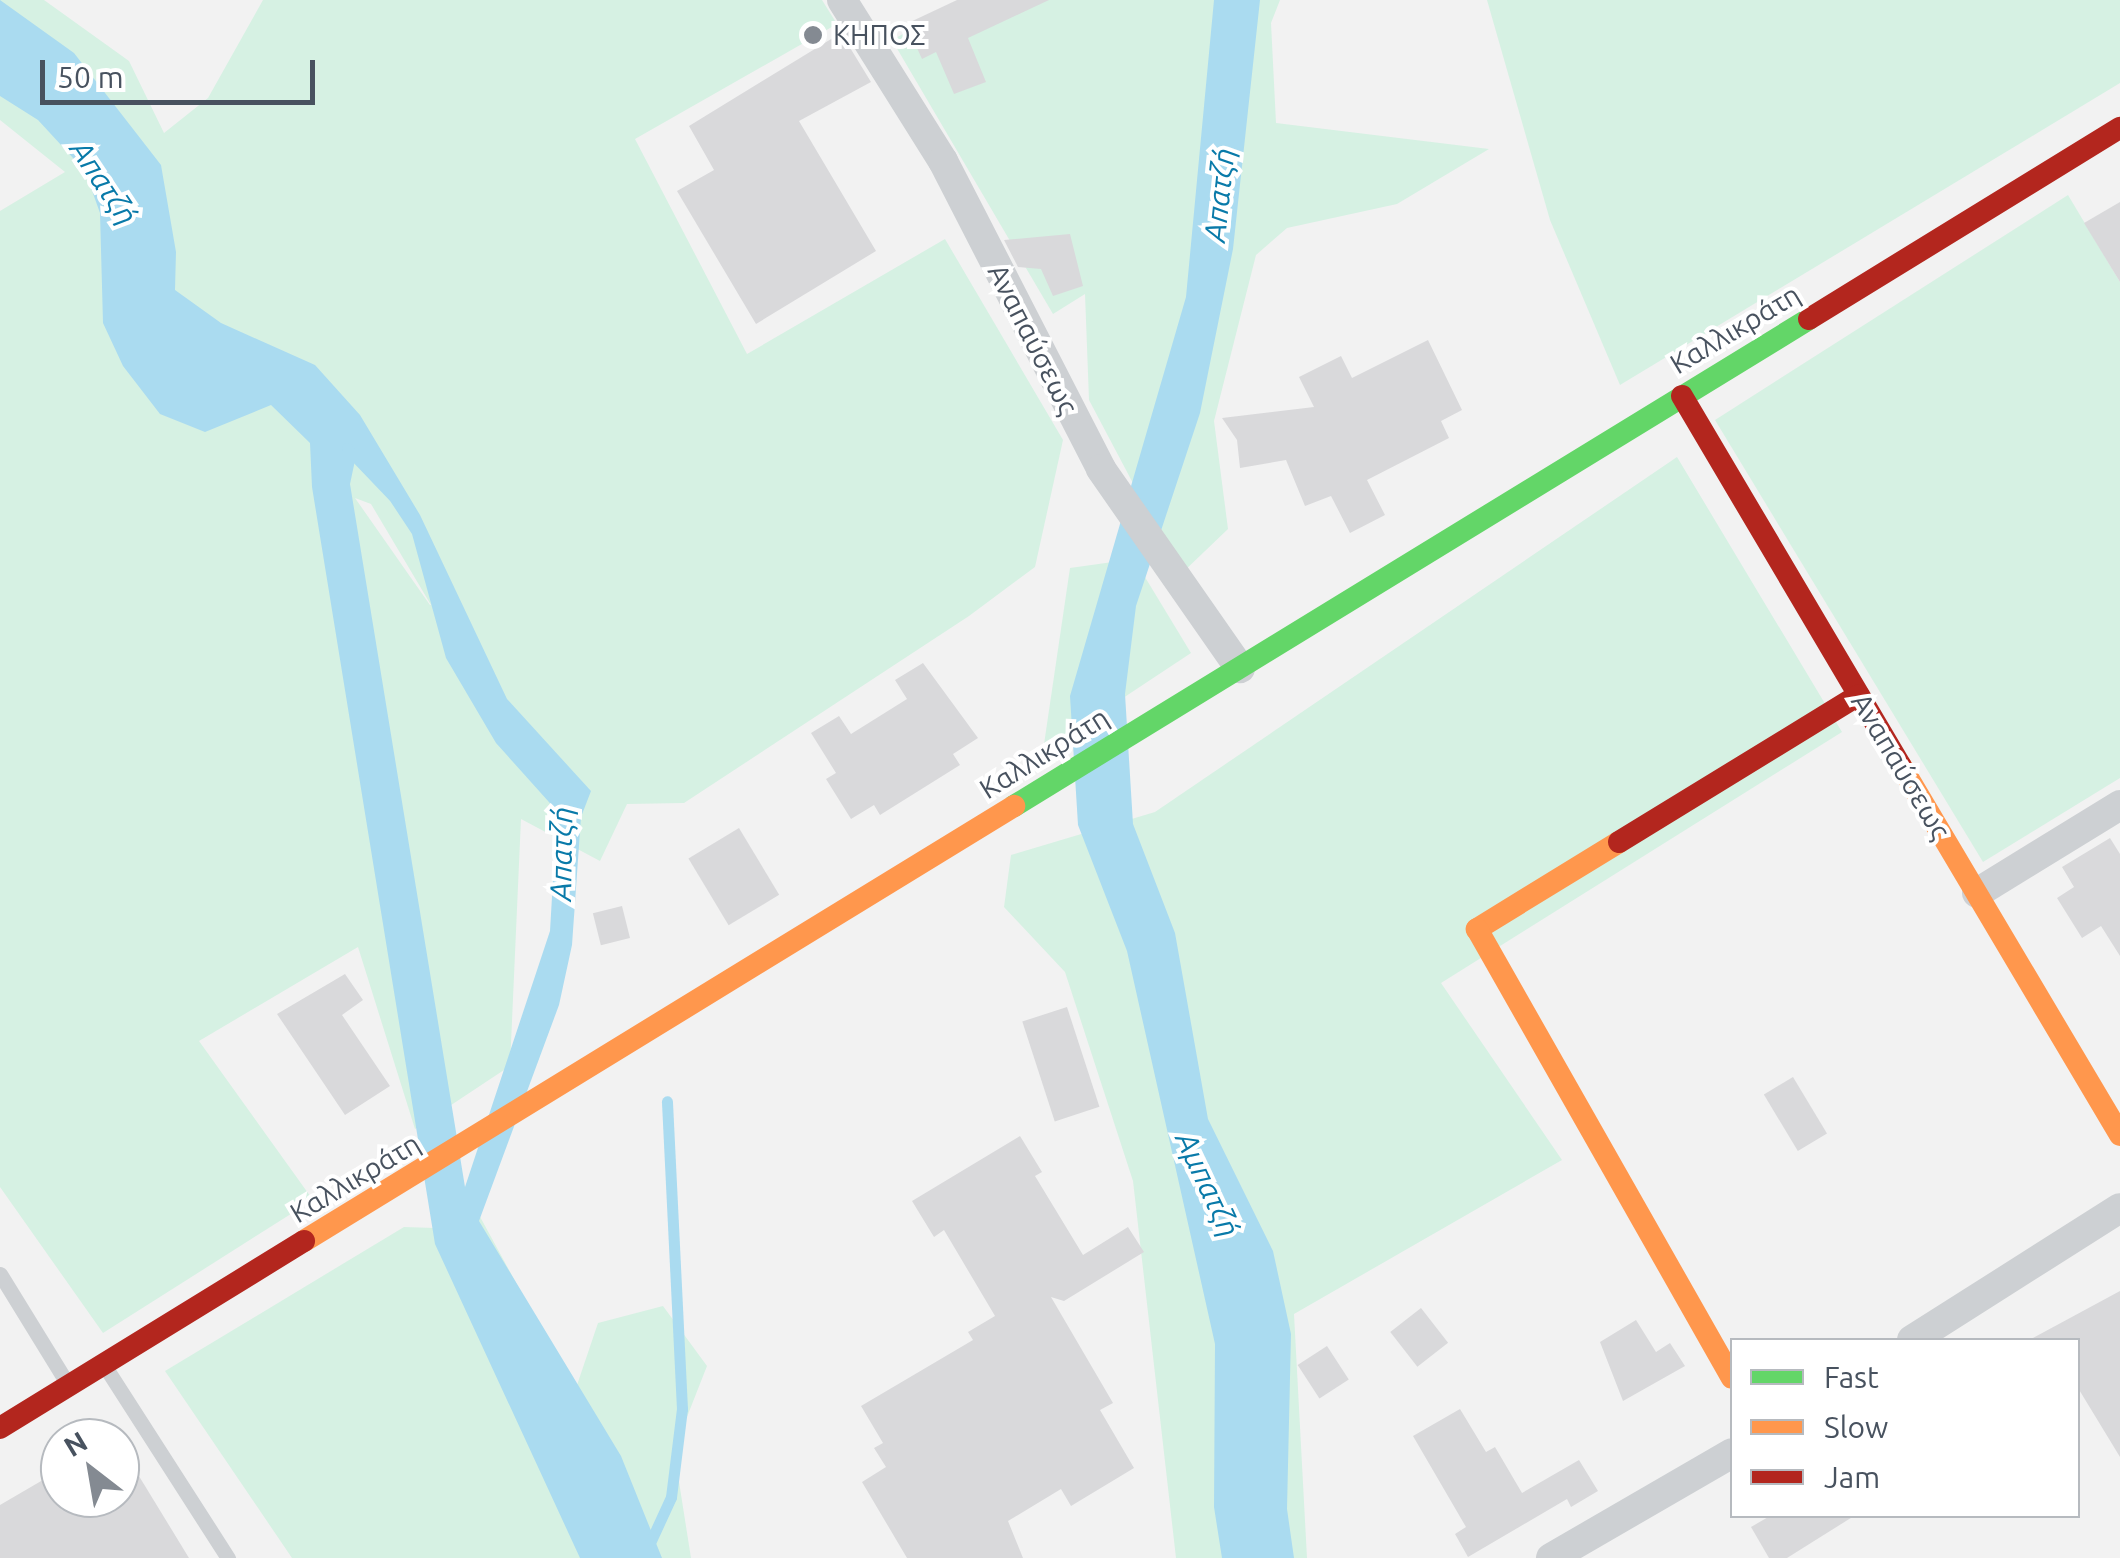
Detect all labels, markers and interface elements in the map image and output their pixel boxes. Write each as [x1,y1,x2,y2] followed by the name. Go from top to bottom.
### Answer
[833,18,926,52] place label: ΚΗΠΟΣ
[802,24,824,46] marker: ΚΗΠΟΣ
[45,40,320,102] scale bar
[57,60,124,94] text: 50 m
[63,133,145,231] water label: Απατζή
[1196,146,1242,244] water label: Απατζή
[981,258,1085,420] street label: Αναπαύσεως
[1664,277,1806,381] street label: Καλλικράτη
[1844,687,1958,845] street label: Αναπαύσεως
[973,700,1115,806] street label: Καλλικράτη
[542,807,580,901] water label: Απατζή
[284,1126,426,1230] street label: Καλλικράτη
[1168,1126,1248,1242] water label: Αμπατζή
[1730,1338,2080,1518] legend
[1824,1360,1879,1394] text: Fast
[1824,1410,1888,1444] text: Slow
[40,1418,140,1518] north arrow
[58,1425,92,1462] text: N
[1824,1460,1880,1494] text: Jam

